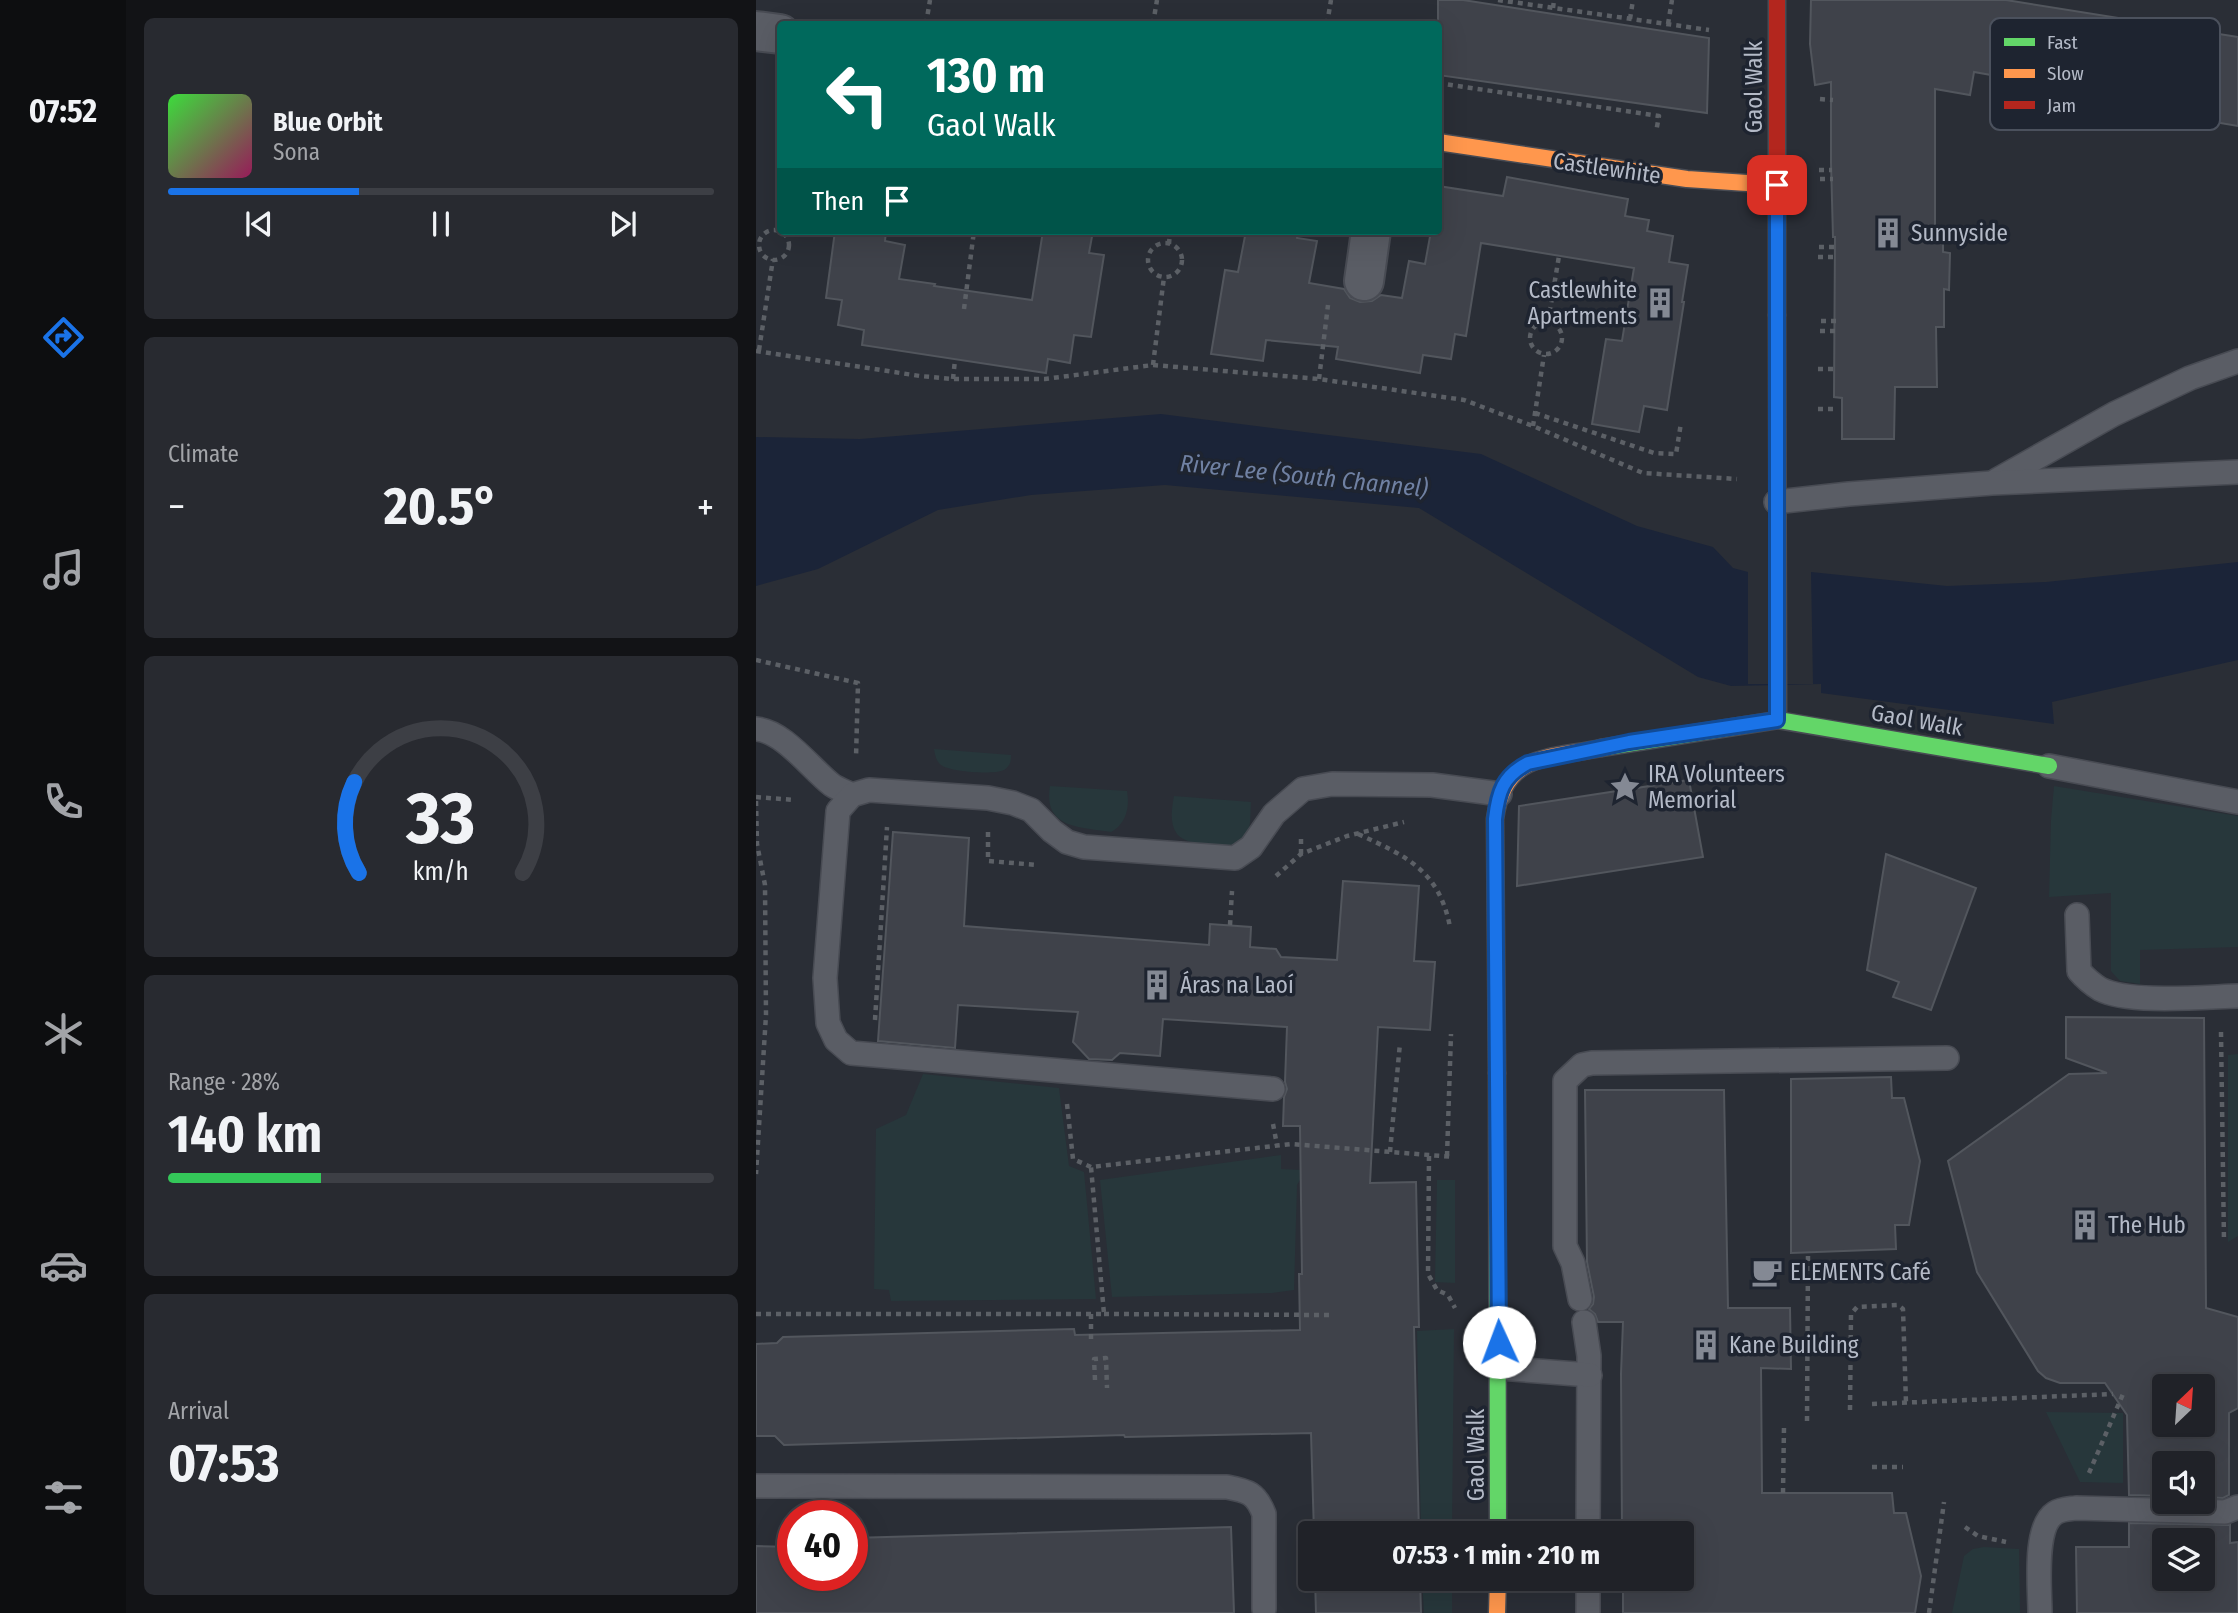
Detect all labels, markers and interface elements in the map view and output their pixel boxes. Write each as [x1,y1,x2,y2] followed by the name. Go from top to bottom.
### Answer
[1990,18,2220,130] legend
[2047,31,2078,54] text: Fast
[1740,41,1768,133] street label: Gaol Walk
[927,46,1045,105] text: 130 m
[812,49,903,140] icon: left
[2047,62,2084,85] text: Slow
[29,92,97,130] text: 07:52
[2047,94,2076,117] text: Jam
[927,106,1056,144] text: Gaol Walk
[273,107,383,138] text: Blue Orbit
[273,138,320,166] text: Sona
[1551,147,1663,189] street label: Castlewhite
[1747,155,1807,215] pin
[1758,166,1796,204] icon: arrive
[878,182,916,220] icon: arrive
[812,186,864,217] text: Then
[240,205,278,243] icon: previous
[422,205,460,243] icon: pause
[604,205,642,243] icon: next
[1871,216,1905,250] building icon: Sunnyside
[1911,219,2008,247] place label: Sunnyside
[1528,276,1637,330] place label: Castlewhite Apartments
[1643,286,1677,320] building icon: Castlewhite Apartments
[39,313,88,362] icon: directions
[168,440,239,468] text: Climate
[1179,449,1429,503] water label: River Lee (South Channel)
[384,475,498,538] text: 20.5°
[168,484,185,530] text: −
[697,484,714,530] text: +
[39,545,88,594] icon: music
[1869,698,1965,742] street label: Gaol Walk
[1648,760,1785,814] place label: IRA Volunteers Memorial
[1608,770,1642,804] place icon: IRA Volunteers Memorial
[406,775,475,862] text: 33
[39,777,88,826] icon: phone
[413,856,469,886] text: km/h
[1140,968,1174,1002] building icon: Áras na Laoí
[1180,970,1294,999] place label: Áras na Laoí
[39,1009,88,1058] icon: climate
[168,1068,280,1096] text: Range · 28%
[168,1103,322,1166] text: 140 km
[2068,1208,2102,1242] building icon: The Hub
[2108,1211,2186,1239] place label: The Hub
[39,1241,88,1290] icon: car
[1750,1255,1784,1289] cafe icon: ELEMENTS Café
[1790,1258,1931,1286] place label: ELEMENTS Café
[1462,1305,1536,1379] position arrow
[1689,1328,1723,1362] building icon: Kane Building
[1729,1331,1859,1359] place label: Kane Building
[2152,1374,2216,1437] north arrow
[2152,1374,2215,1591] map controls
[168,1397,229,1425] text: Arrival
[1462,1409,1490,1501] street label: Gaol Walk
[168,1432,280,1495] text: 07:53
[2152,1451,2215,1514] button: sound
[39,1473,88,1522] icon: filters
[777,1500,868,1591] speed limit sign: 40
[2152,1528,2215,1591] button: layers
[1392,1540,1600,1571] text: 07:53 · 1 min · 210 m

